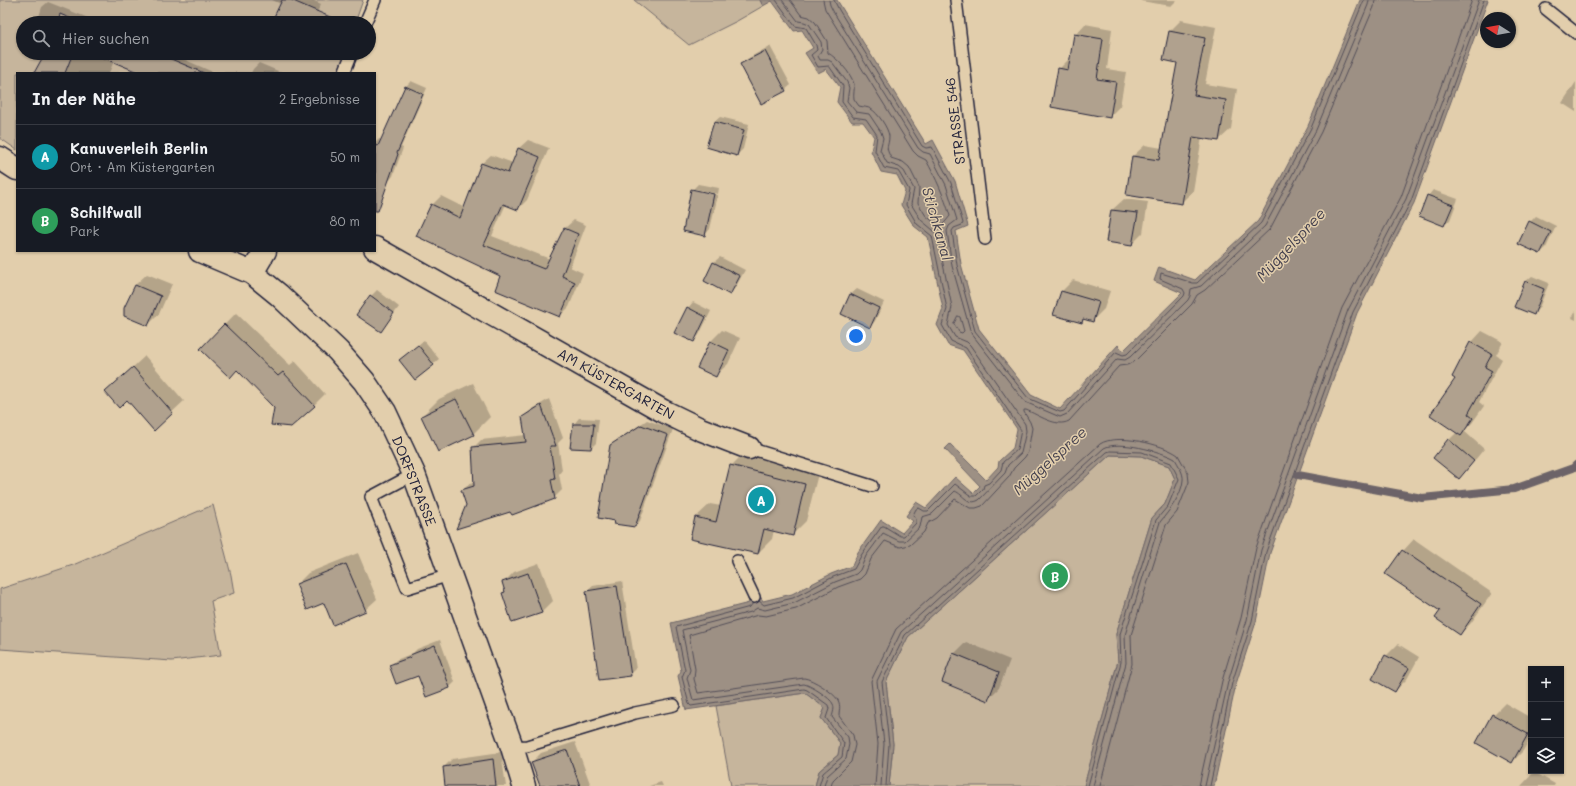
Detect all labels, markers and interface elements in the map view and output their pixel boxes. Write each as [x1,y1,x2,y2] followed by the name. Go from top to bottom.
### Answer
[1480,12,1516,48] north arrow
[16,16,376,60] search box
[30,27,52,49] icon: search
[62,28,149,48] text: Hier suchen
[940,77,969,166] street label: STRASSE 546
[32,87,136,109] text: In der Nähe
[279,90,360,107] text: 2 Ergebnisse
[70,138,208,158] text: Kanuverleih Berlin
[40,148,50,165] text: A
[330,148,360,165] text: 50 m
[70,158,215,175] text: Ort · Am Küstergarten
[918,185,958,263] water label: Stichkanal
[70,202,141,222] text: Schilfwall
[1251,203,1329,285] water label: Müggelspree
[41,212,49,229] text: B
[330,212,360,229] text: 80 m
[70,222,99,239] text: Park
[846,326,866,346] your location
[554,343,678,424] street label: AM KÜSTERGARTEN
[1008,422,1091,499] water label: Müggelspree
[388,433,441,529] street label: DORFSTRASSE
[748,485,774,515] pin: A
[1042,561,1068,591] pin: B
[1528,666,1564,774] map controls
[1528,666,1564,702] button: +
[1528,702,1564,738] button: −
[1528,738,1564,774] button: layers

